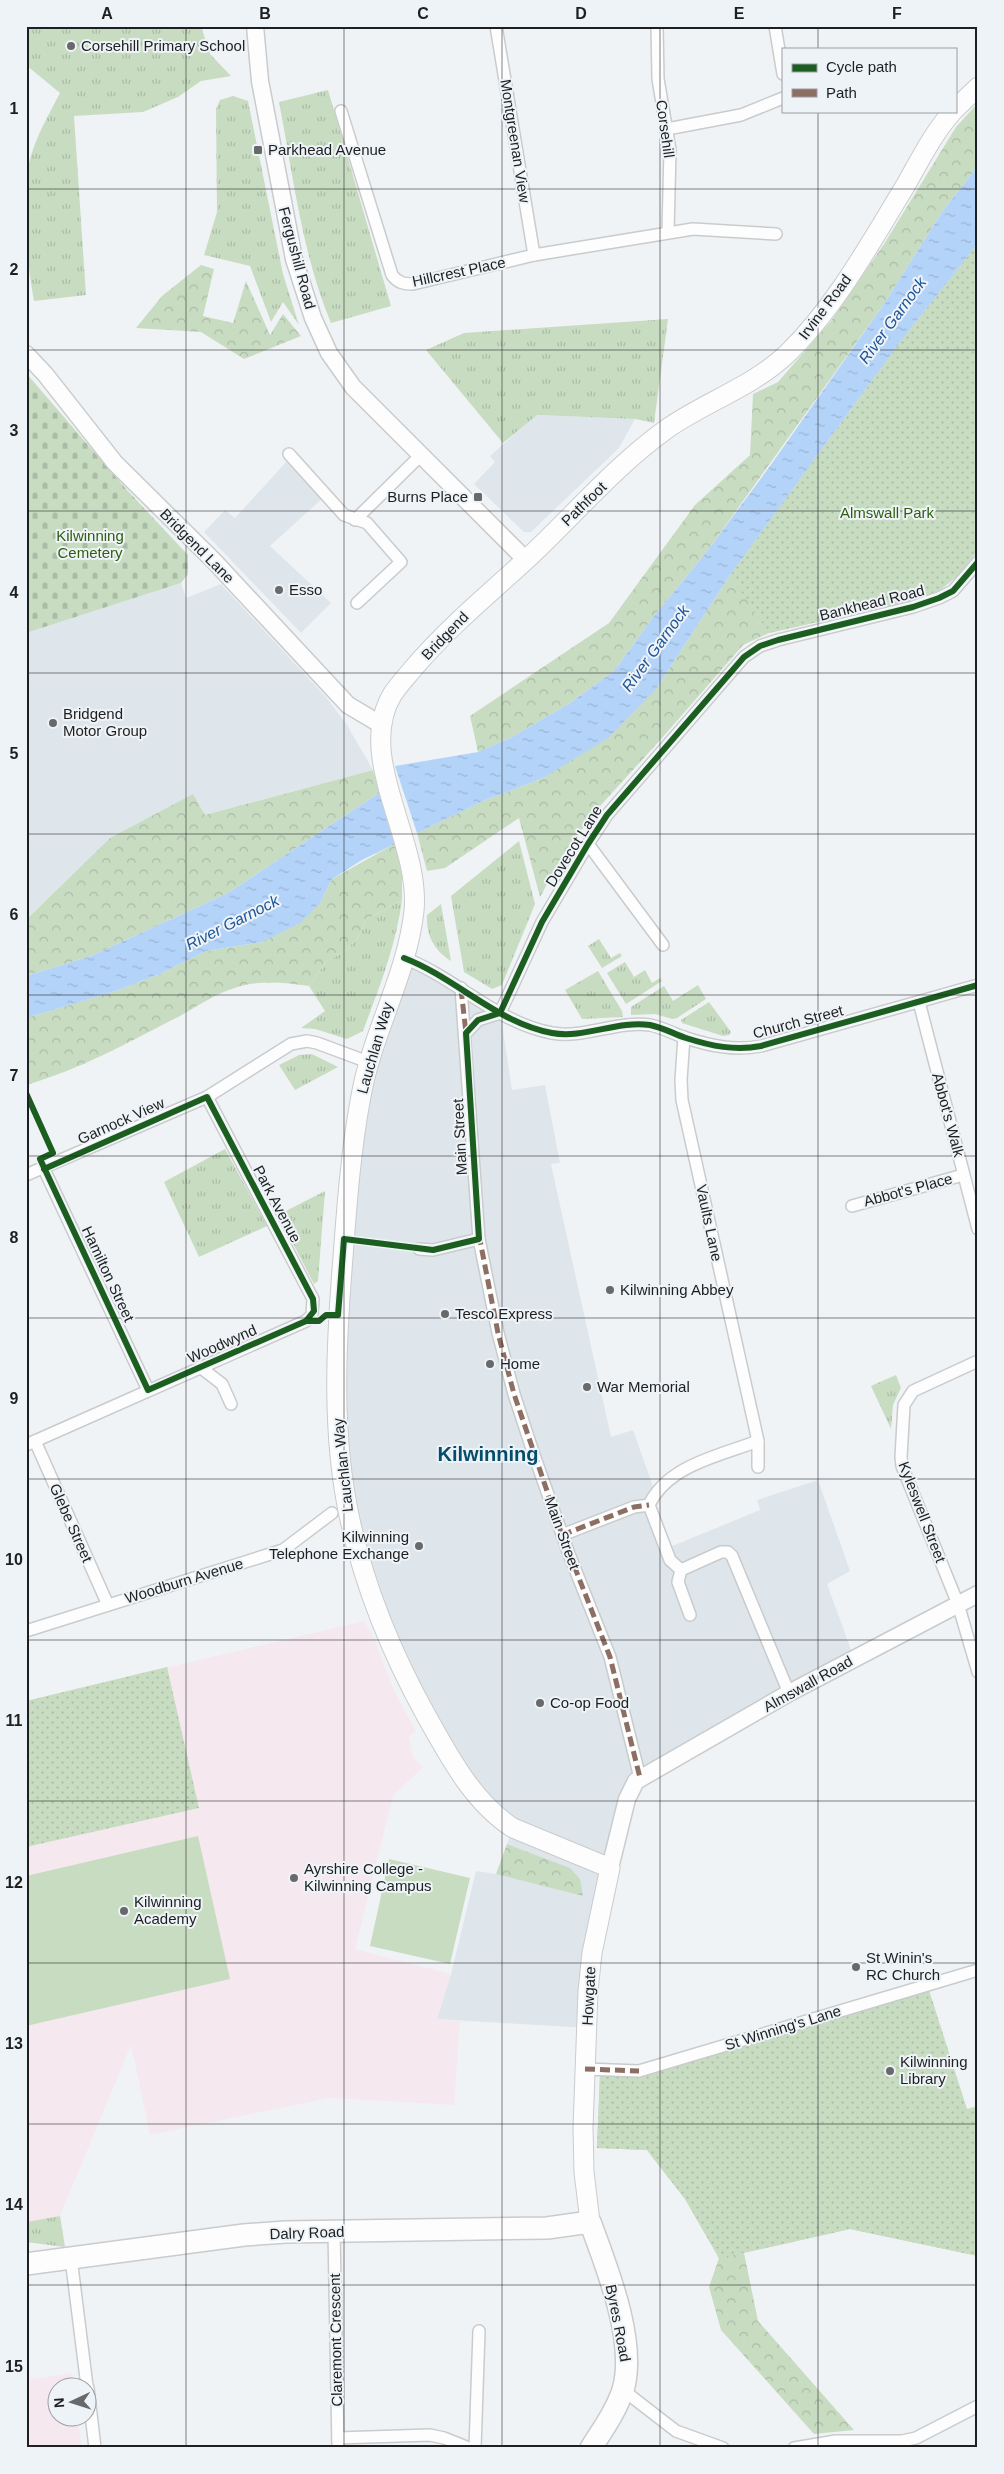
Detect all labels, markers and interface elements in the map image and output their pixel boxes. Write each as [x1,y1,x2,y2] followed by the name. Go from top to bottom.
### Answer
[101,5,113,22] text: A
[259,5,271,22] text: B
[417,5,429,22] text: C
[575,5,587,22] text: D
[734,5,745,22] text: E
[892,5,902,22] text: F
[81,37,245,54] place label: Corsehill Primary School
[65,40,77,52] marker: Corsehill Primary School
[782,48,956,112] legend
[826,58,897,75] text: Cycle path
[497,78,534,204] street label: Montgreenan View
[826,84,857,101] text: Path
[653,99,678,159] street label: Corsehill
[10,100,19,117] text: 1
[268,141,386,158] place label: Parkhead Avenue
[252,144,264,156] marker: Parkhead Avenue
[276,205,319,311] street label: Fergushill Road
[411,253,507,290] street label: Hillcrest Place
[10,261,19,278] text: 2
[795,271,854,342] street label: Irvine Road
[855,273,930,367] water label: River Garnock
[10,422,19,439] text: 3
[558,478,610,529] street label: Pathfoot
[387,488,468,505] place label: Burns Place
[472,491,484,503] marker: Burns Place
[840,504,935,521] park label: Almswall Park
[157,505,238,586] street label: Bridgend Lane
[56,527,124,561] park label: Kilwinning Cemetery
[289,581,322,598] place label: Esso
[818,581,926,624] street label: Bankhead Road
[10,584,19,601] text: 4
[273,584,285,596] marker: Esso
[618,601,693,695] water label: River Garnock
[418,608,472,663] street label: Bridgend
[63,705,147,739] place label: Bridgend Motor Group
[47,717,59,729] marker: Bridgend Motor Group
[10,745,19,762] text: 5
[542,802,605,889] street label: Dovecot Lane
[183,891,283,953] water label: River Garnock
[10,906,19,923] text: 6
[353,1000,396,1096] street label: Lauchlan Way
[751,1001,846,1042] street label: Church Street
[10,1067,19,1084] text: 7
[929,1071,968,1159] street label: Abbot's Walk
[75,1094,167,1147] street label: Garnock View
[449,1097,470,1176] street label: Main Street
[250,1162,305,1245] street label: Park Avenue
[862,1169,954,1210] street label: Abbot's Place
[693,1183,726,1263] street label: Vaults Lane
[79,1223,138,1325] street label: Hamilton Street
[10,1229,19,1246] text: 8
[620,1281,734,1298] place label: Kilwinning Abbey
[604,1284,616,1296] marker: Kilwinning Abbey
[455,1305,553,1322] place label: Tesco Express
[439,1308,451,1320] marker: Tesco Express
[185,1321,259,1366] street label: Woodwynd
[500,1355,540,1372] place label: Home
[484,1358,496,1370] marker: Home
[597,1378,690,1395] place label: War Memorial
[581,1381,593,1393] marker: War Memorial
[10,1390,19,1407] text: 9
[329,1417,356,1513] street label: Lauchlan Way
[437,1443,539,1465] district label: Kilwinning
[895,1459,950,1565] street label: Kyleswell Street
[47,1481,97,1565] street label: Glebe Street
[541,1494,584,1573] street label: Main Street
[269,1528,409,1562] place label: Kilwinning Telephone Exchange
[413,1540,425,1552] marker: Kilwinning Telephone Exchange
[5,1551,23,1568] text: 10
[123,1554,245,1607] street label: Woodburn Avenue
[760,1652,855,1715] street label: Almswall Road
[550,1694,629,1711] place label: Co-op Food
[534,1697,546,1709] marker: Co-op Food
[6,1712,23,1729] text: 11
[304,1860,432,1894] place label: Ayrshire College - Kilwinning Campus
[288,1872,300,1884] marker: Ayrshire College - Kilwinning Campus
[5,1874,23,1891] text: 12
[134,1893,202,1927] place label: Kilwinning Academy
[118,1905,130,1917] marker: Kilwinning Academy
[866,1949,940,1983] place label: St Winin's RC Church
[850,1961,862,1973] marker: St Winin's RC Church
[578,1966,599,2026] street label: Howgate
[723,2002,843,2053] street label: St Winning's Lane
[5,2035,23,2052] text: 13
[900,2053,968,2087] place label: Kilwinning Library
[884,2065,896,2077] marker: Kilwinning Library
[5,2196,23,2213] text: 14
[269,2223,345,2242] street label: Dalry Road
[326,2272,345,2407] street label: Claremont Crescent
[603,2283,634,2363] street label: Byres Road
[5,2358,23,2375] text: 15
[48,2376,98,2426] north arrow
[51,2397,67,2409] text: N

